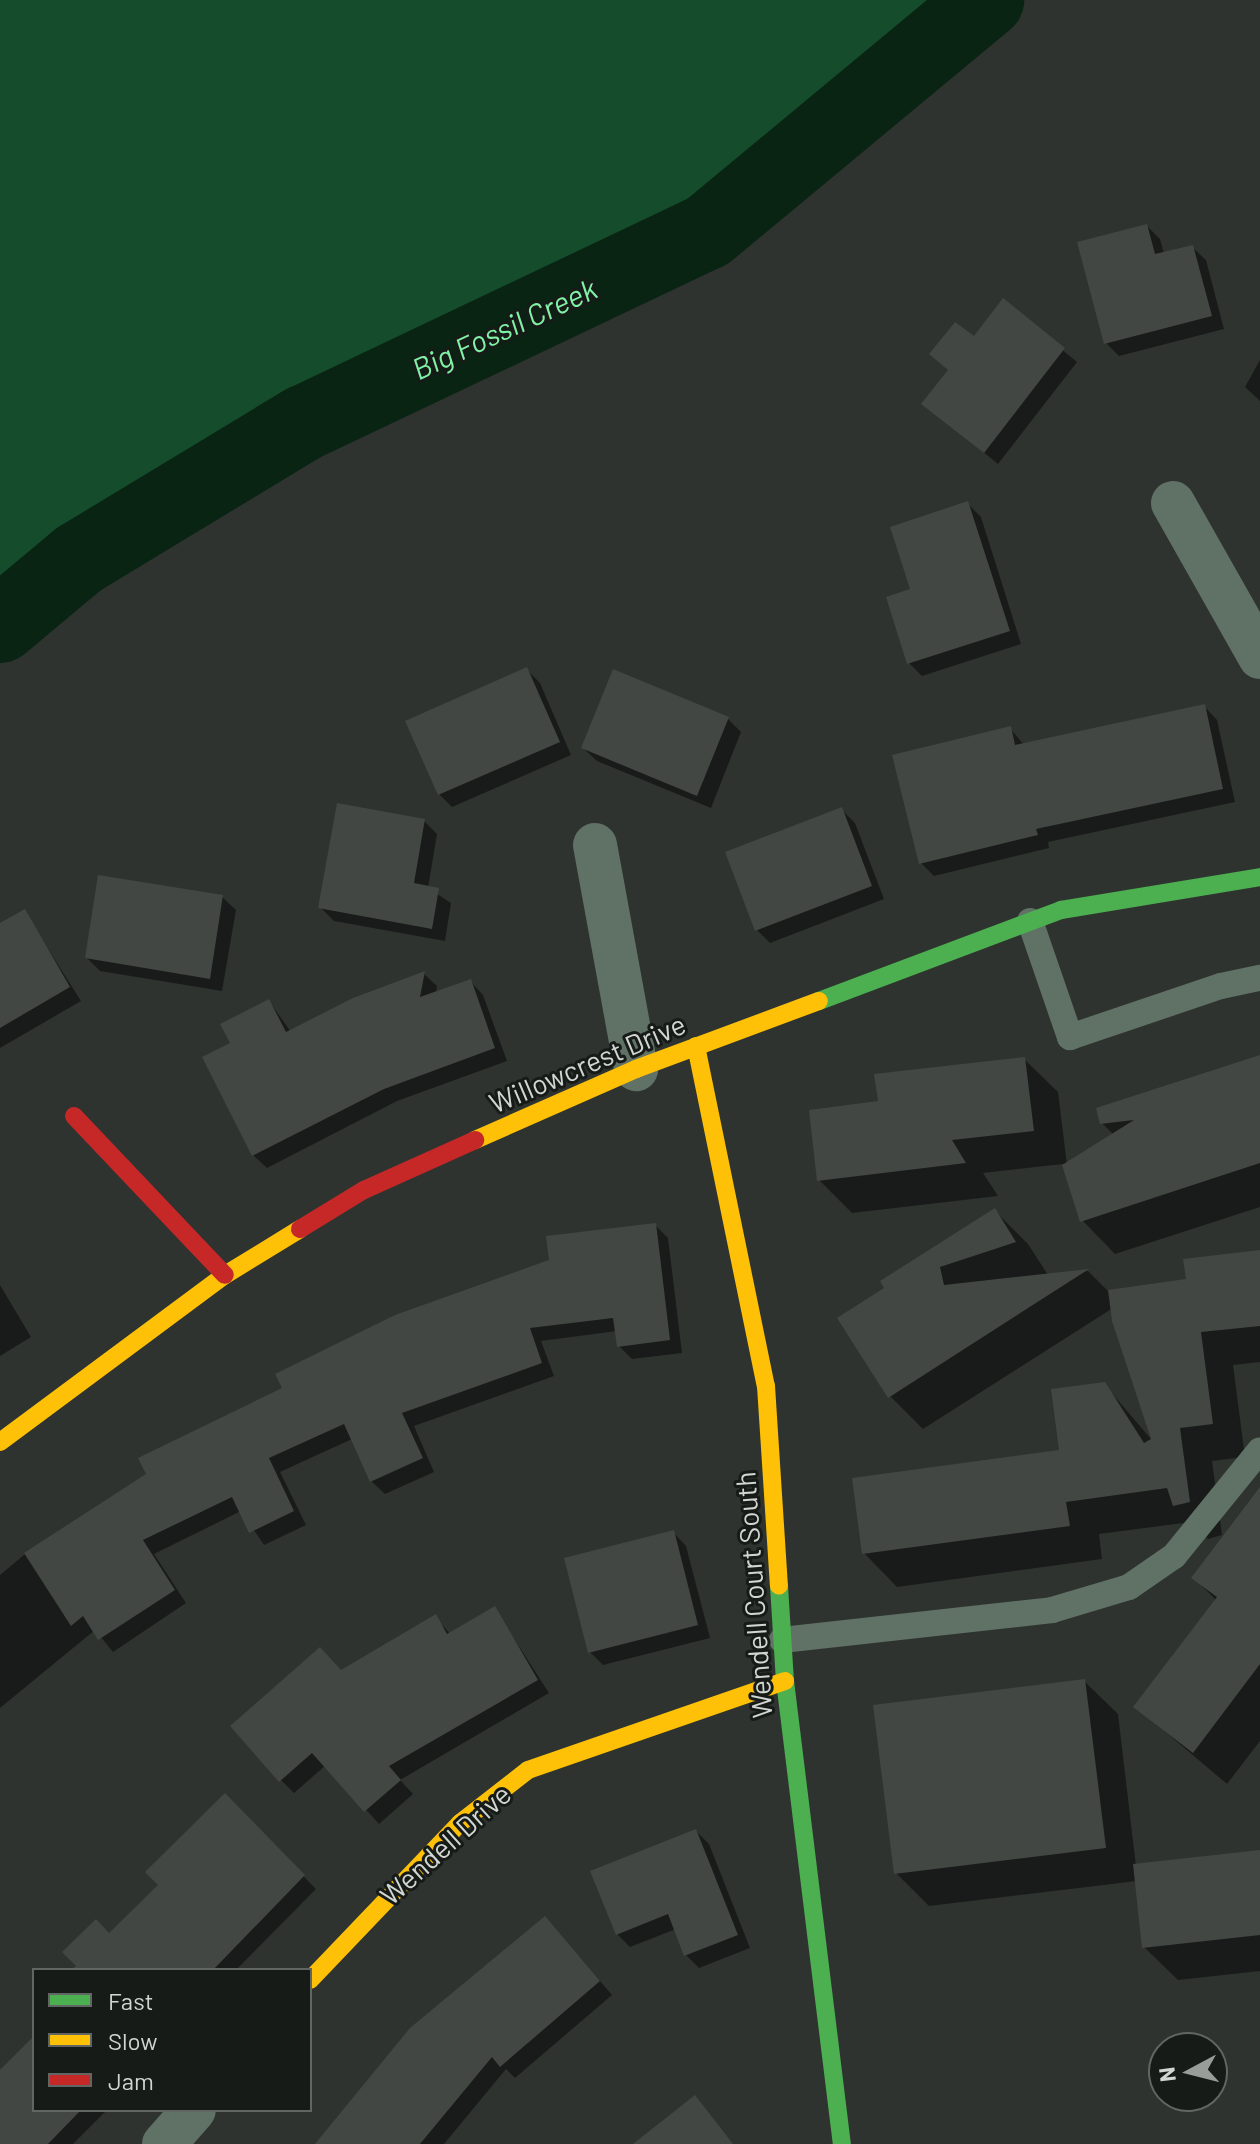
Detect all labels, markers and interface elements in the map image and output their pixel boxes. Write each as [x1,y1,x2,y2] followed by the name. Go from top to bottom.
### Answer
[406,270,602,386] water label: Big Fossil Creek
[484,1007,690,1119] street label: Willowcrest Drive
[728,1471,778,1719] street label: Wendell Court South
[373,1777,517,1911] street label: Wendell Drive
[32,1968,312,2112] legend
[108,1986,153,2015] text: Fast
[108,2026,157,2055] text: Slow
[1148,2032,1228,2112] north arrow
[108,2066,154,2095] text: Jam
[1152,2066,1180,2084] text: N

